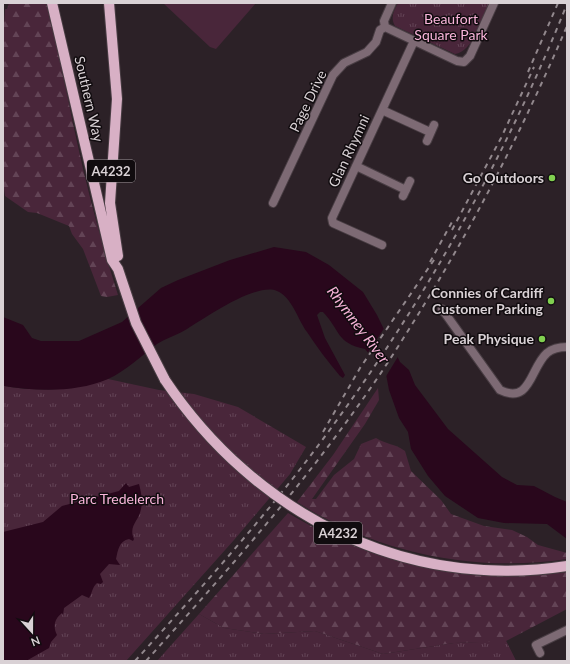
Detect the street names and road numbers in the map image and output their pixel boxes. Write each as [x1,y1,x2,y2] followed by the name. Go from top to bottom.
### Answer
[71,54,108,144] street label: Southern Way
[285,67,330,134] street label: Page Drive
[324,112,373,190] street label: Glan Rhymni
[87,160,135,182] road number: A4232
[314,522,362,544] road number: A4232

